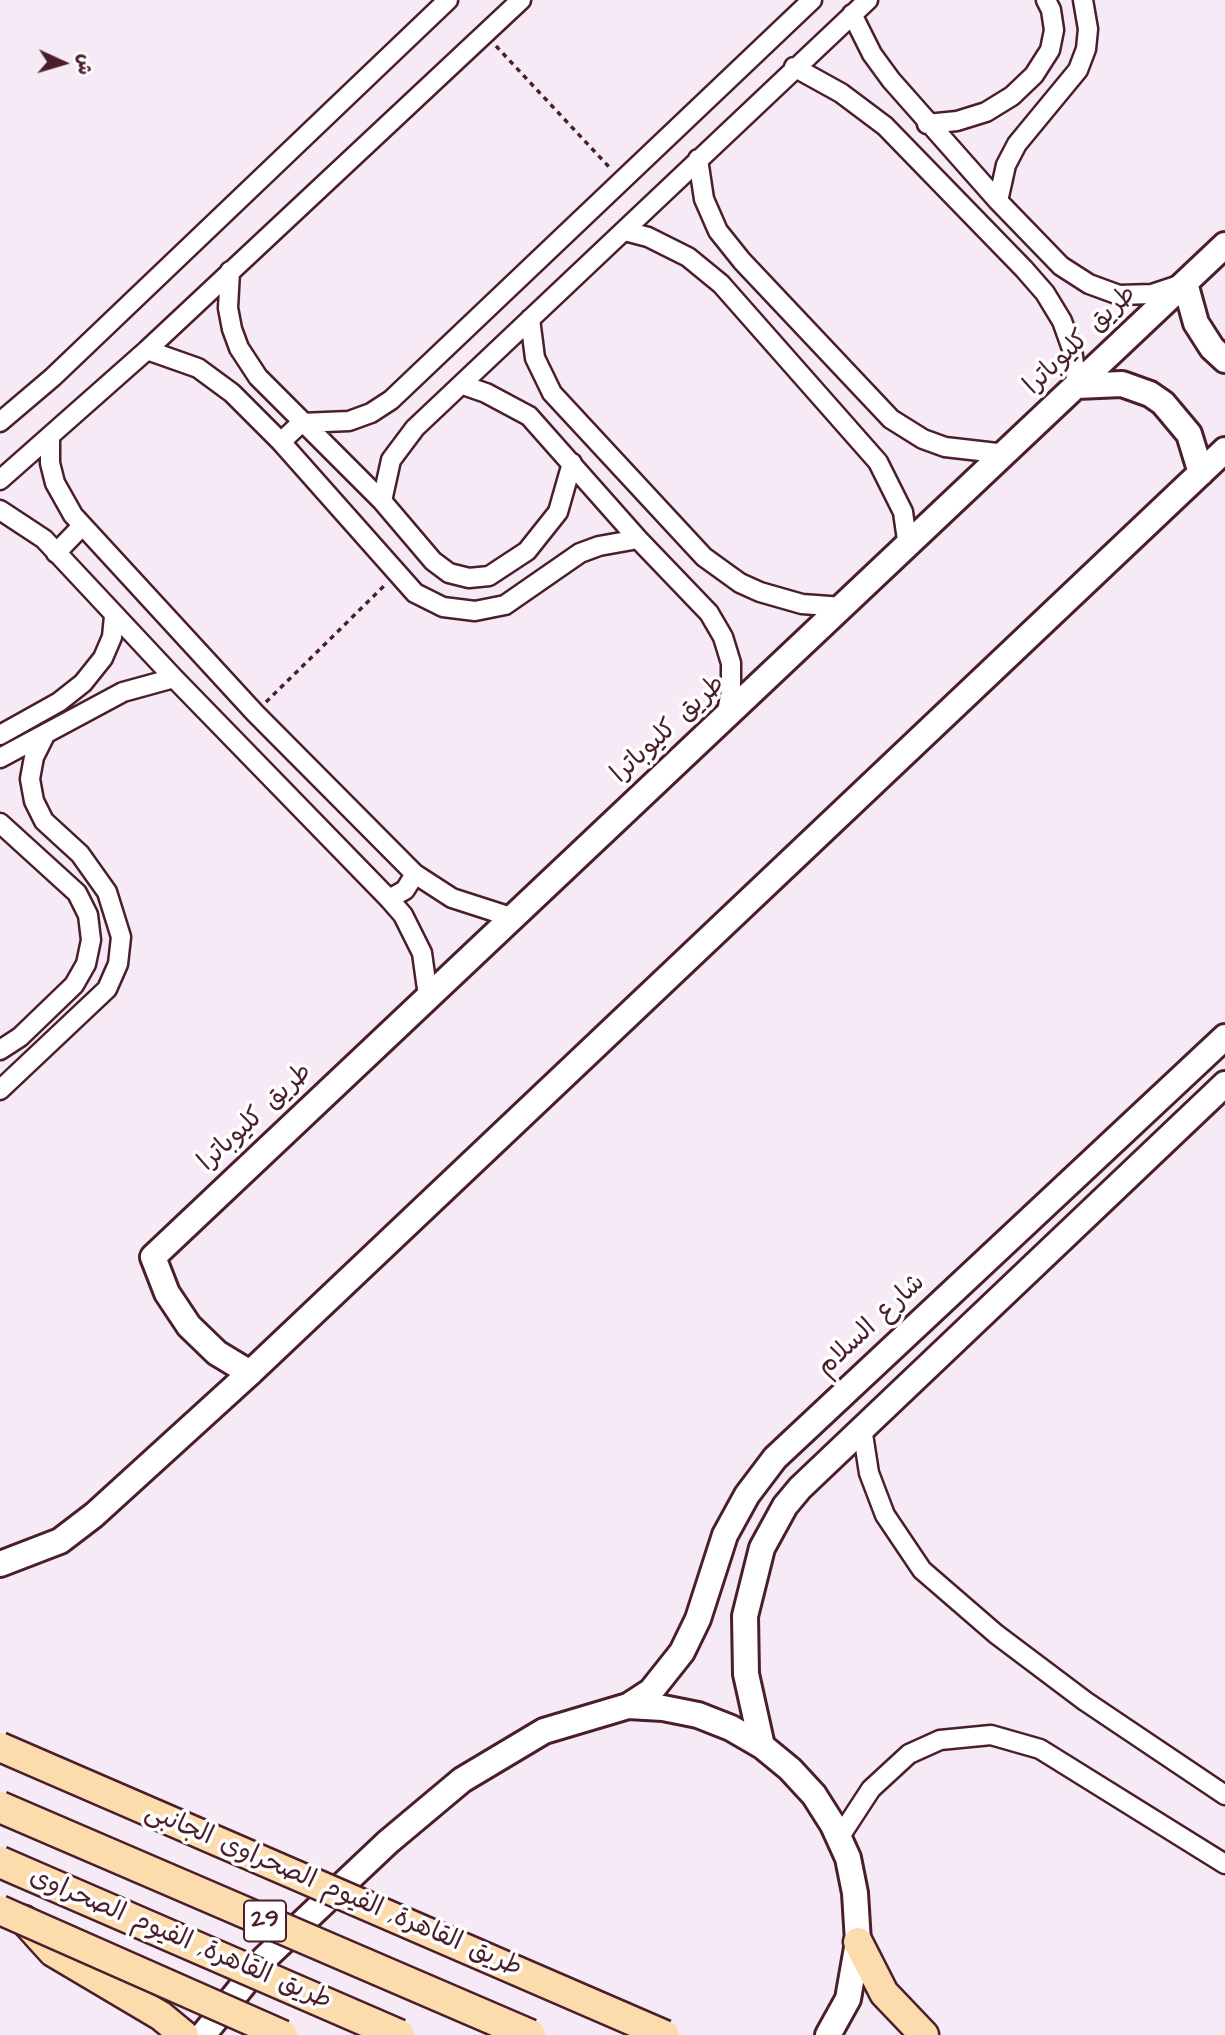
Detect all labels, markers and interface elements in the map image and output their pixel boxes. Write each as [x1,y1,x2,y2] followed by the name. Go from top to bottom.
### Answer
[28,28,98,98] north arrow
[70,53,99,76] text: ش
[1018,280,1144,402] street label: طريق كليوباترا
[606,669,732,791] street label: طريق كليوباترا
[193,1057,319,1179] street label: طريق كليوباترا
[812,1268,932,1384] street label: شارع السلام
[140,1797,526,1985] street label: طريق القاهرة, الفيوم الصحراوى الجانبى
[24,1862,336,2018] street label: طريق القاهرة, الفيوم الصحراوى
[244,1900,286,1942] road number: 29

